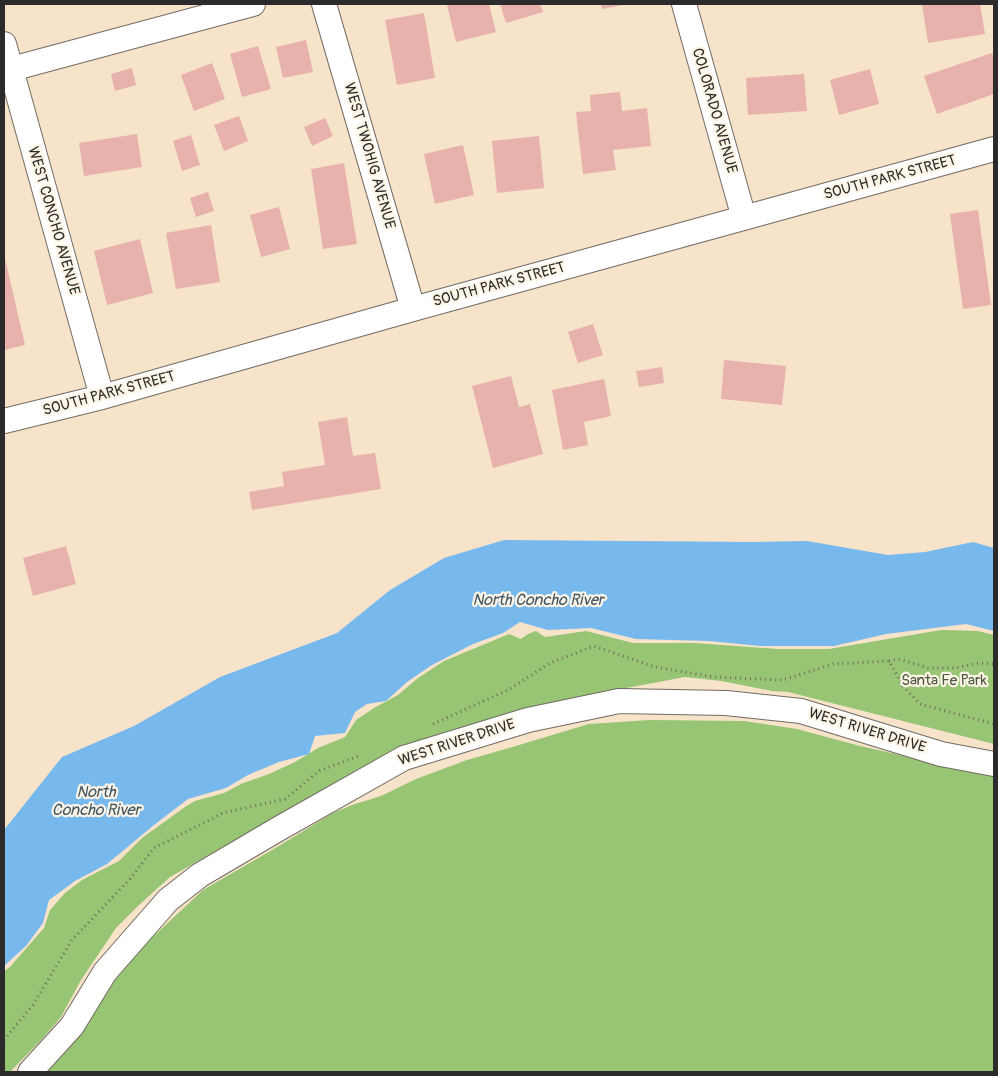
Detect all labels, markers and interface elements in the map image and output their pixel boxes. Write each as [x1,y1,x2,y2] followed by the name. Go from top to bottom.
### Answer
[687,46,741,176] street label: COLORADO AVENUE
[340,81,398,231] street label: WEST TWOHIG AVENUE
[23,145,83,297] street label: WEST CONCHO AVENUE
[822,152,958,204] street label: SOUTH PARK STREET
[431,259,567,311] street label: SOUTH PARK STREET
[41,368,177,420] street label: SOUTH PARK STREET
[473,591,603,611] water label: North Concho River
[901,672,987,690] park label: Santa Fe Park
[806,705,928,757] street label: WEST RIVER DRIVE
[396,716,518,770] street label: WEST RIVER DRIVE
[52,783,140,821] water label: North Concho River

